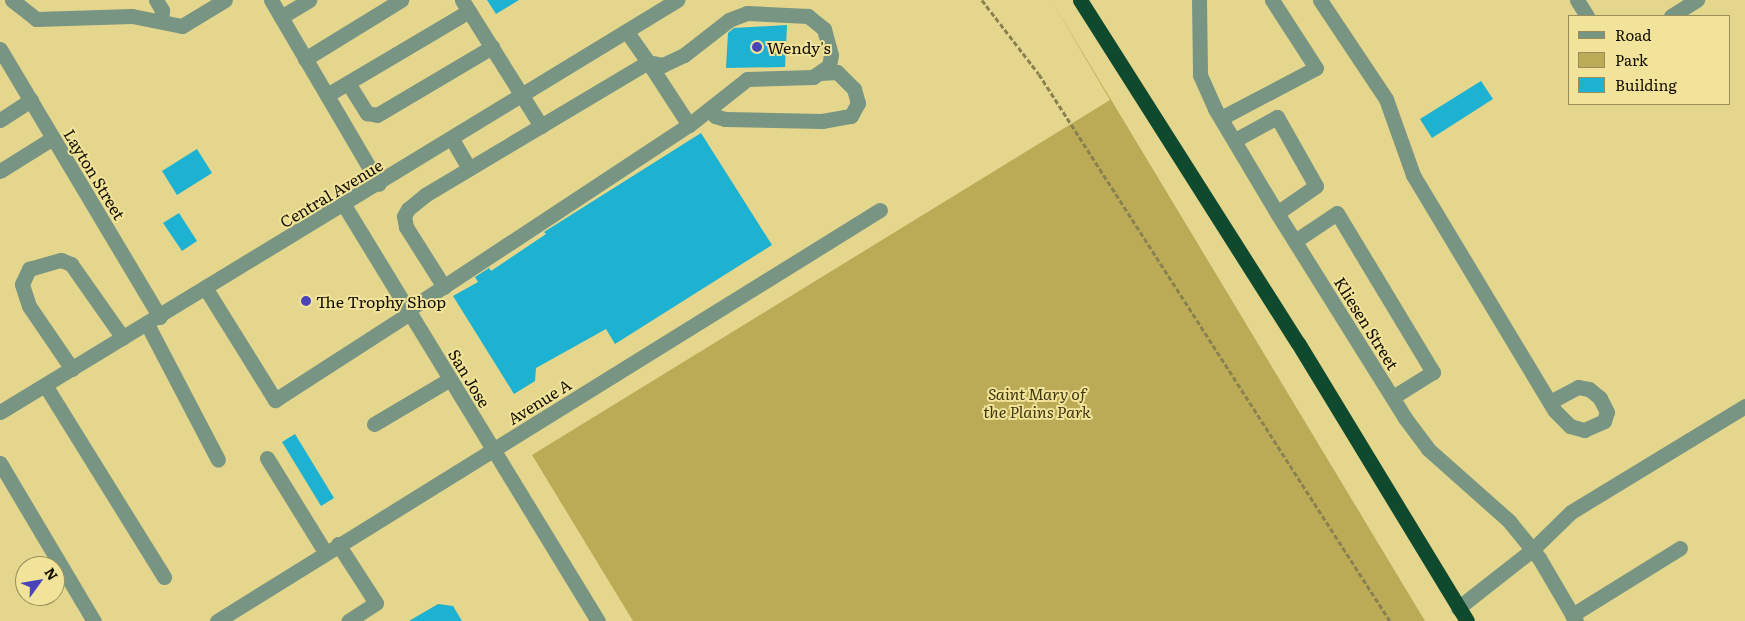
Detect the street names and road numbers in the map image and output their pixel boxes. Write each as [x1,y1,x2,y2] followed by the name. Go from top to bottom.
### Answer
[60,125,130,223] street label: Layton Street
[276,155,386,231] street label: Central Avenue
[1331,273,1403,373] street label: Kliesen Street
[445,345,495,411] street label: San Jose
[504,374,574,428] street label: Avenue A

